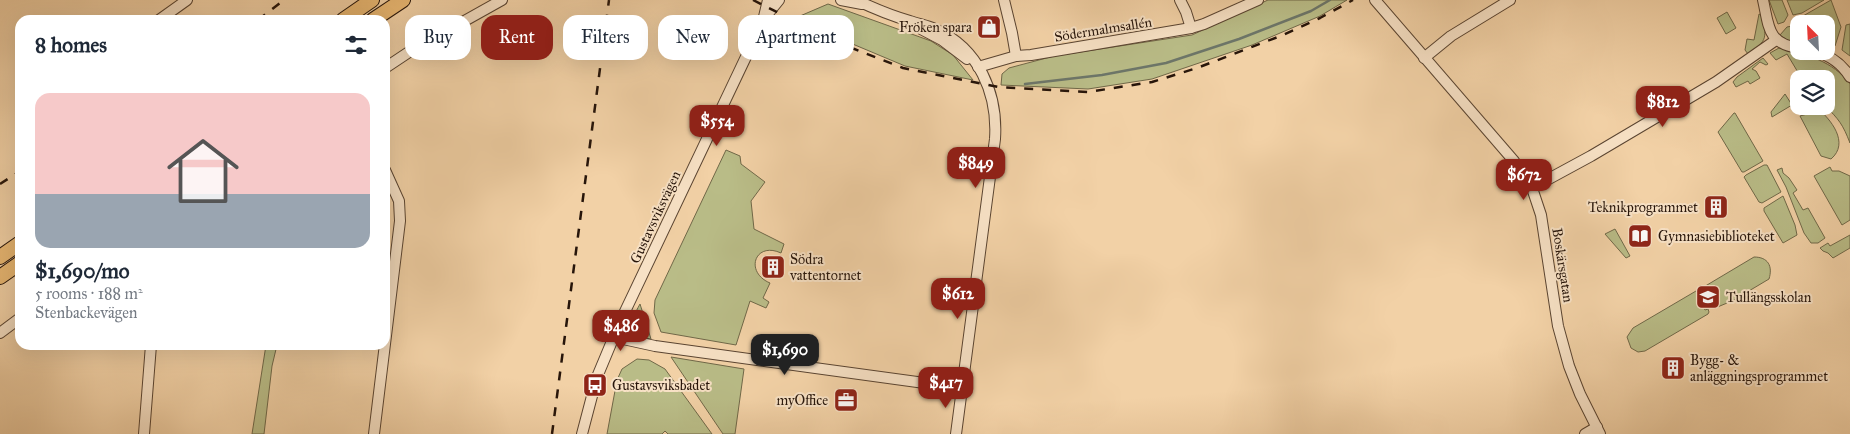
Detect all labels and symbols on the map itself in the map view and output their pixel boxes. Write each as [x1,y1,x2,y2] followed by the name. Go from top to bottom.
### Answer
[1053,13,1153,46] street label: Södermalmsallén
[976,14,1002,40] shop icon: Fröken spara
[1790,15,1835,60] north arrow
[899,19,972,36] place label: Fröken spara
[1633,86,1693,128] pin: $812
[687,104,747,147] pin: $554
[946,146,1006,189] pin: $849
[1494,158,1554,201] pin: $672
[627,168,685,266] street label: Gustavsviksvägen
[1703,194,1729,220] building icon: Teknikprogrammet
[1588,199,1698,216] place label: Teknikprogrammet
[1627,223,1653,249] library icon: Gymnasiebiblioteket
[1548,227,1577,304] street label: Boskärsgatan
[1658,228,1775,245] place label: Gymnasiebiblioteket
[789,251,862,284] place label: Södra vattentornet
[760,254,786,280] building icon: Södra vattentornet
[928,278,988,320] pin: $612
[1695,284,1721,310] school or university icon: Tullängsskolan
[1726,289,1812,306] place label: Tullängsskolan
[591,310,651,352] pin: $486
[744,334,826,376] pin: $1,690
[1690,352,1828,385] place label: Bygg- & anläggningsprogrammet
[1660,355,1686,381] building icon: Bygg- & anläggningsprogrammet
[916,366,976,409] pin: $417
[582,372,608,398] bus stop icon: Gustavsviksbadet
[612,377,710,394] place label: Gustavsviksbadet
[833,387,859,413] office icon: myOffice
[776,392,828,409] place label: myOffice

